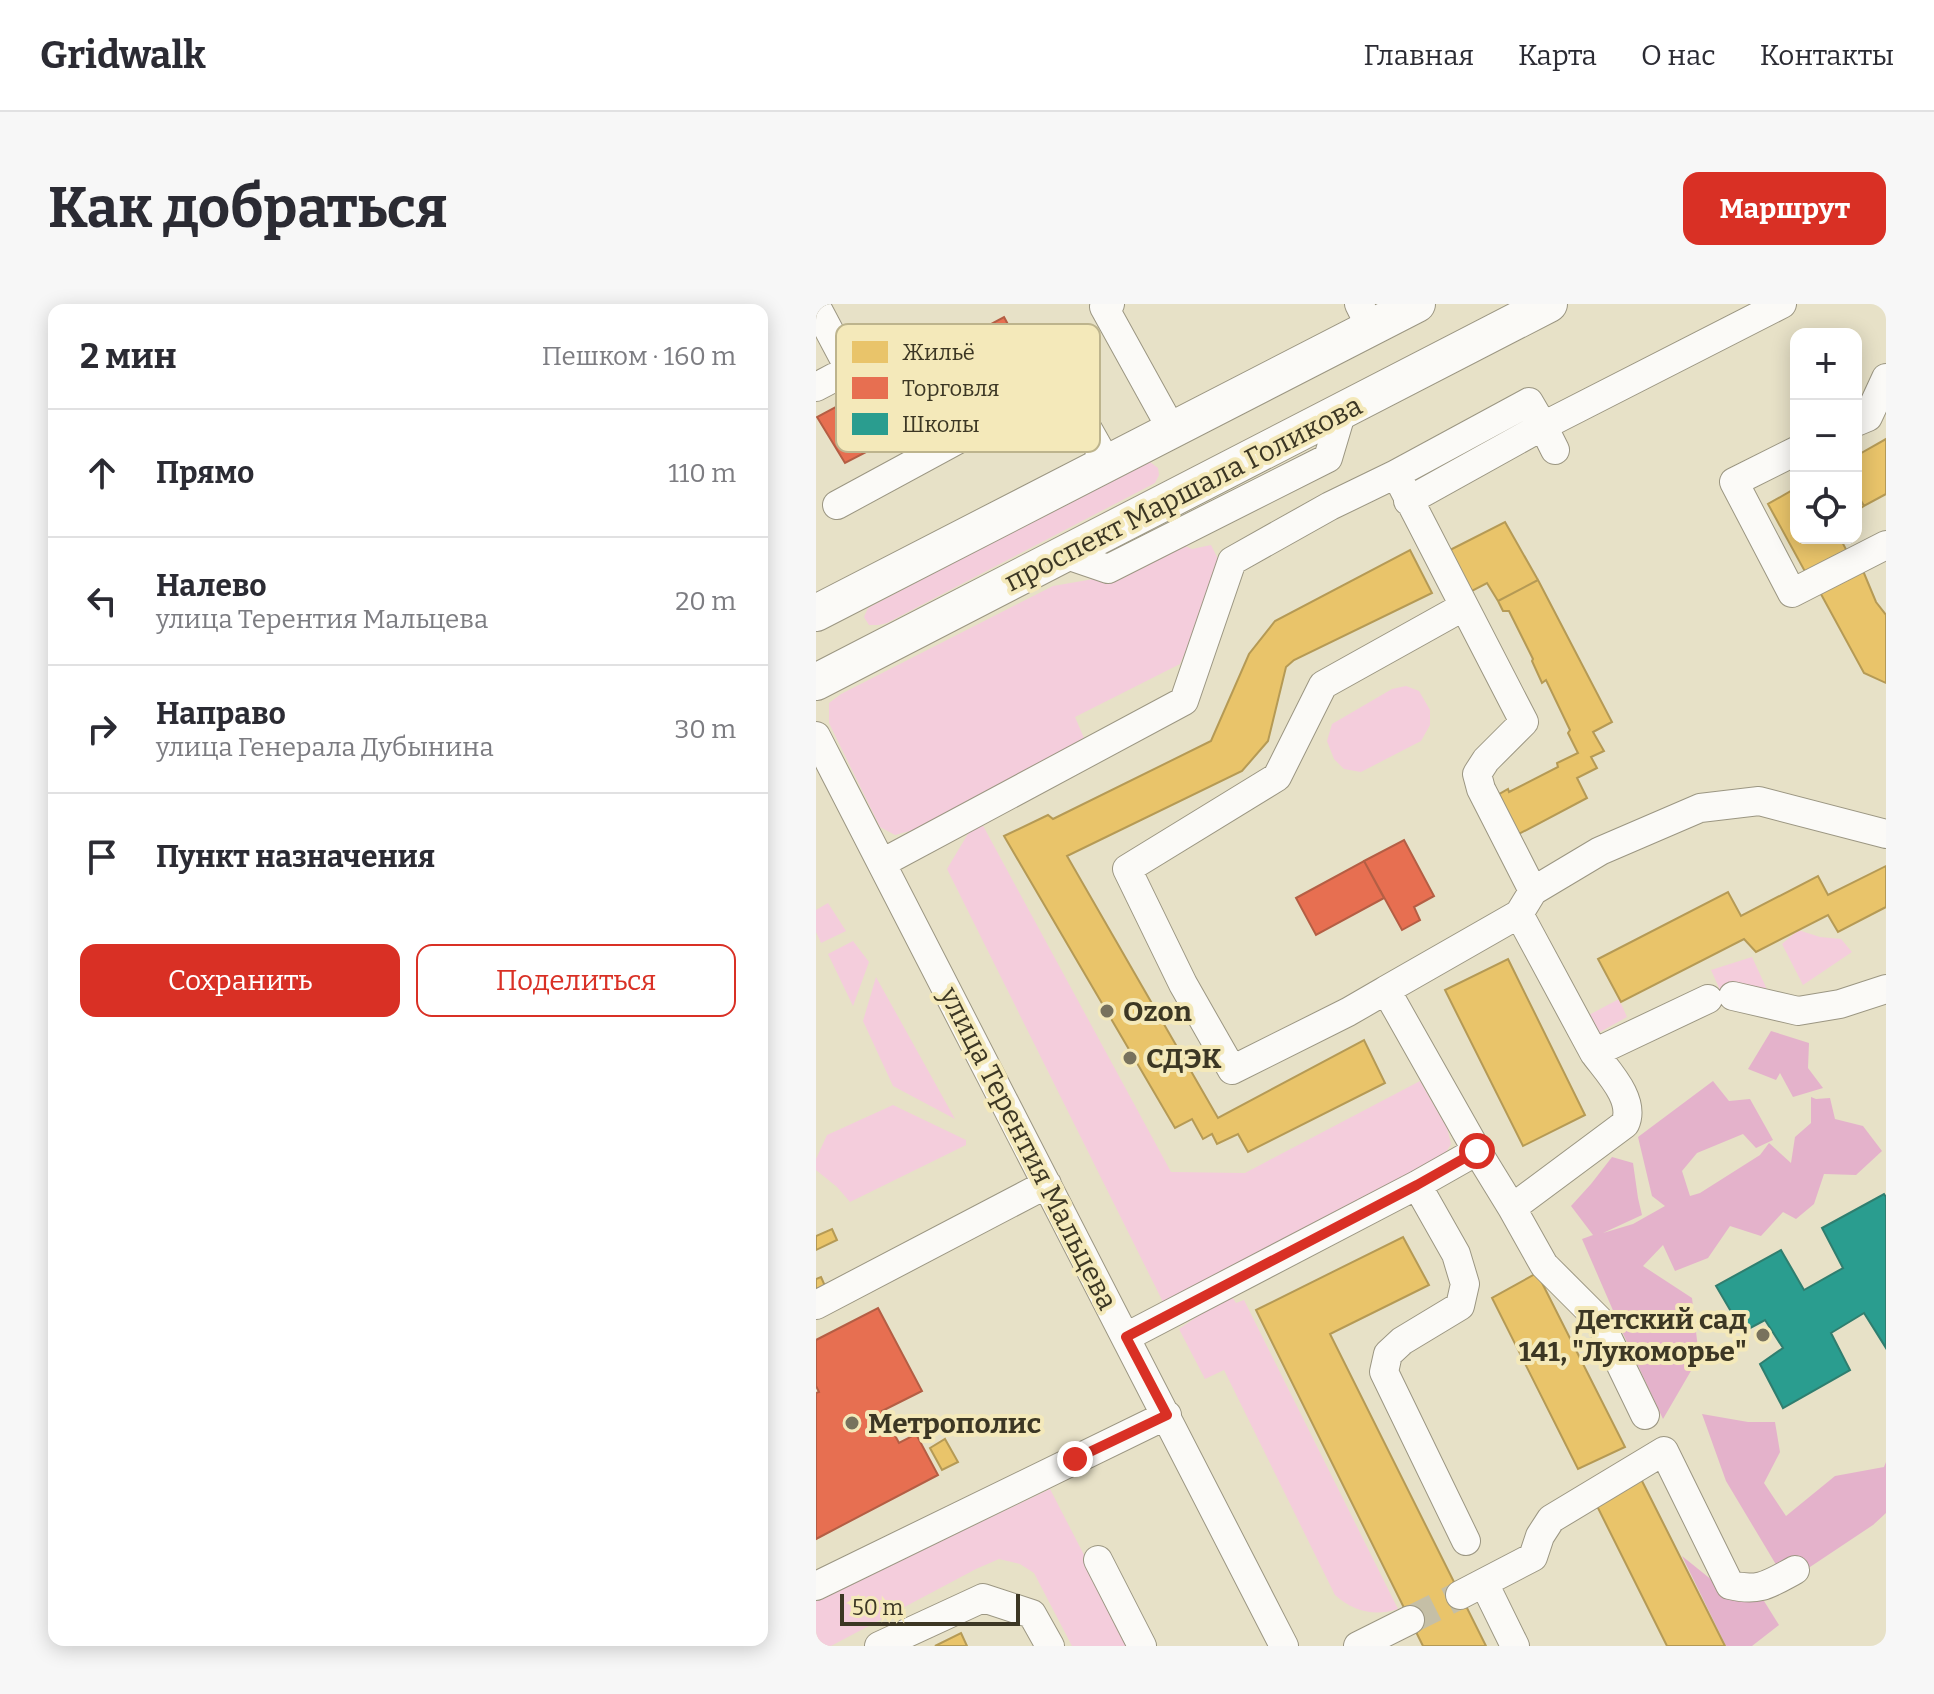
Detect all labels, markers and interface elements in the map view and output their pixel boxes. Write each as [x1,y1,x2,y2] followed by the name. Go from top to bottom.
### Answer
[40,32,206,78] text: Gridwalk
[1364,39,1474,72] text: Главная
[1518,39,1597,72] text: Карта
[1641,39,1716,72] text: О нас
[1760,39,1894,72] text: Контакты
[1683,172,1886,245] button: Маршрут
[48,175,448,242] text: Как добраться
[836,324,1100,452] legend
[1790,328,1862,544] map controls
[1790,328,1862,400] button: +
[80,336,177,377] text: 2 мин
[902,339,975,366] text: Жильё
[542,341,736,372] text: Пешком · 160 m
[902,375,1000,402] text: Торговля
[999,389,1367,598] street label: проспект Маршала Голикова
[1790,400,1862,472] button: −
[902,411,980,438] text: Школы
[80,451,124,495] icon: ahead
[156,455,254,491] text: Прямо
[668,458,736,489] text: 110 m
[1790,472,1862,544] button: locate
[156,568,267,604] text: Налево
[80,579,124,623] icon: left
[675,586,736,617] text: 20 m
[156,604,488,635] text: улица Терентия Мальцева
[156,696,286,732] text: Направо
[80,707,124,751] icon: right
[675,714,736,745] text: 30 m
[156,732,494,763] text: улица Генерала Дубынина
[80,835,124,879] icon: arrive
[156,839,435,875] text: Пункт назначения
[80,944,400,1017] button: Сохранить
[416,944,736,1017] button: Поделиться
[932,980,1124,1315] street label: улица Терентия Мальцева
[1123,995,1192,1028] place label: Ozon
[1098,1002,1116,1020] marker: Ozon
[1146,1042,1222,1075] place label: СДЭК
[1121,1049,1139,1067] marker: СДЭК
[1459,1133,1495,1169] route start
[1519,1303,1747,1368] place label: Детский сад 141, "Лукоморье"
[1754,1326,1772,1344] marker: Детский сад 141, "Лукоморье"
[868,1407,1041,1440] place label: Метрополис
[843,1414,861,1432] marker: Метрополис
[1057,1441,1093,1477] route end
[840,1590,1020,1626] scale bar
[852,1594,903,1621] text: 50 m

